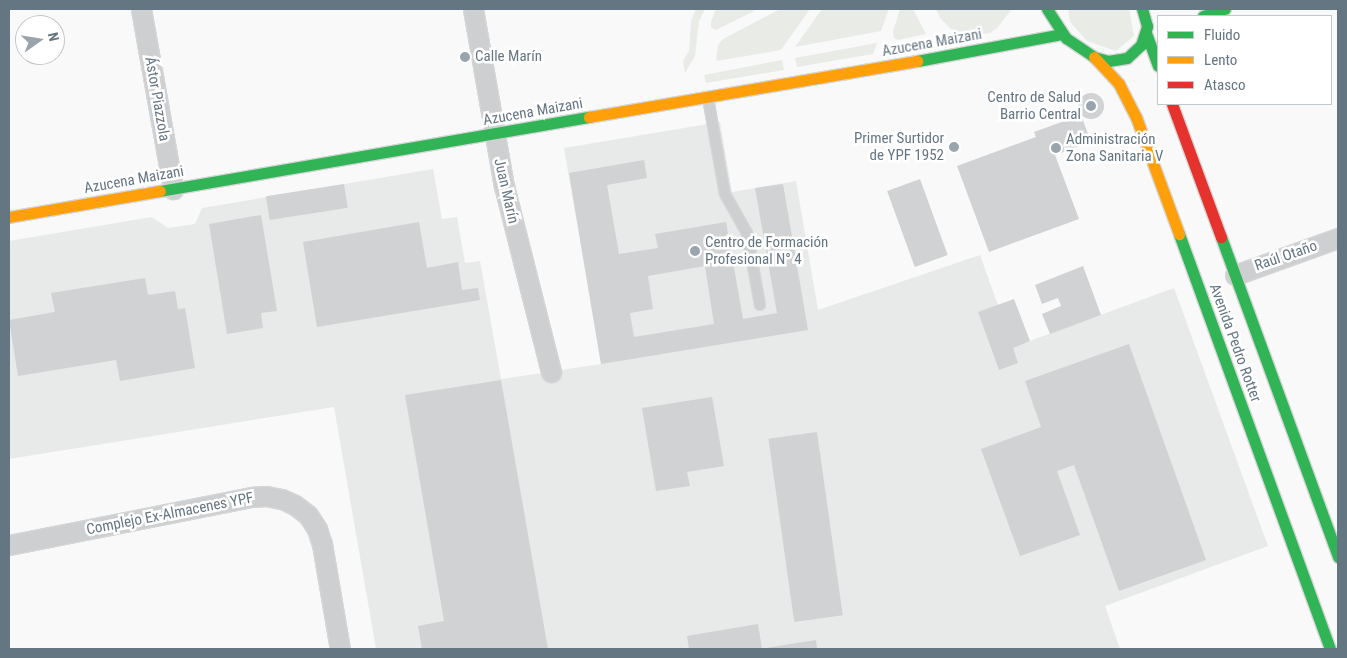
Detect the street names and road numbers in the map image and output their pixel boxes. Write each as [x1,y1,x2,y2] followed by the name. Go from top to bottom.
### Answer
[881,25,983,61] street label: Azucena Maizani
[141,55,173,143] street label: Ástor Piazzola
[482,94,584,130] street label: Azucena Maizani
[490,157,522,225] street label: Juan Marín
[83,162,185,198] street label: Azucena Maizani
[1252,237,1320,275] street label: Raúl Otaño
[1205,281,1265,405] street label: Avenida Pedro Rotter
[85,489,255,539] street label: Complejo Ex-Almacenes YPF

